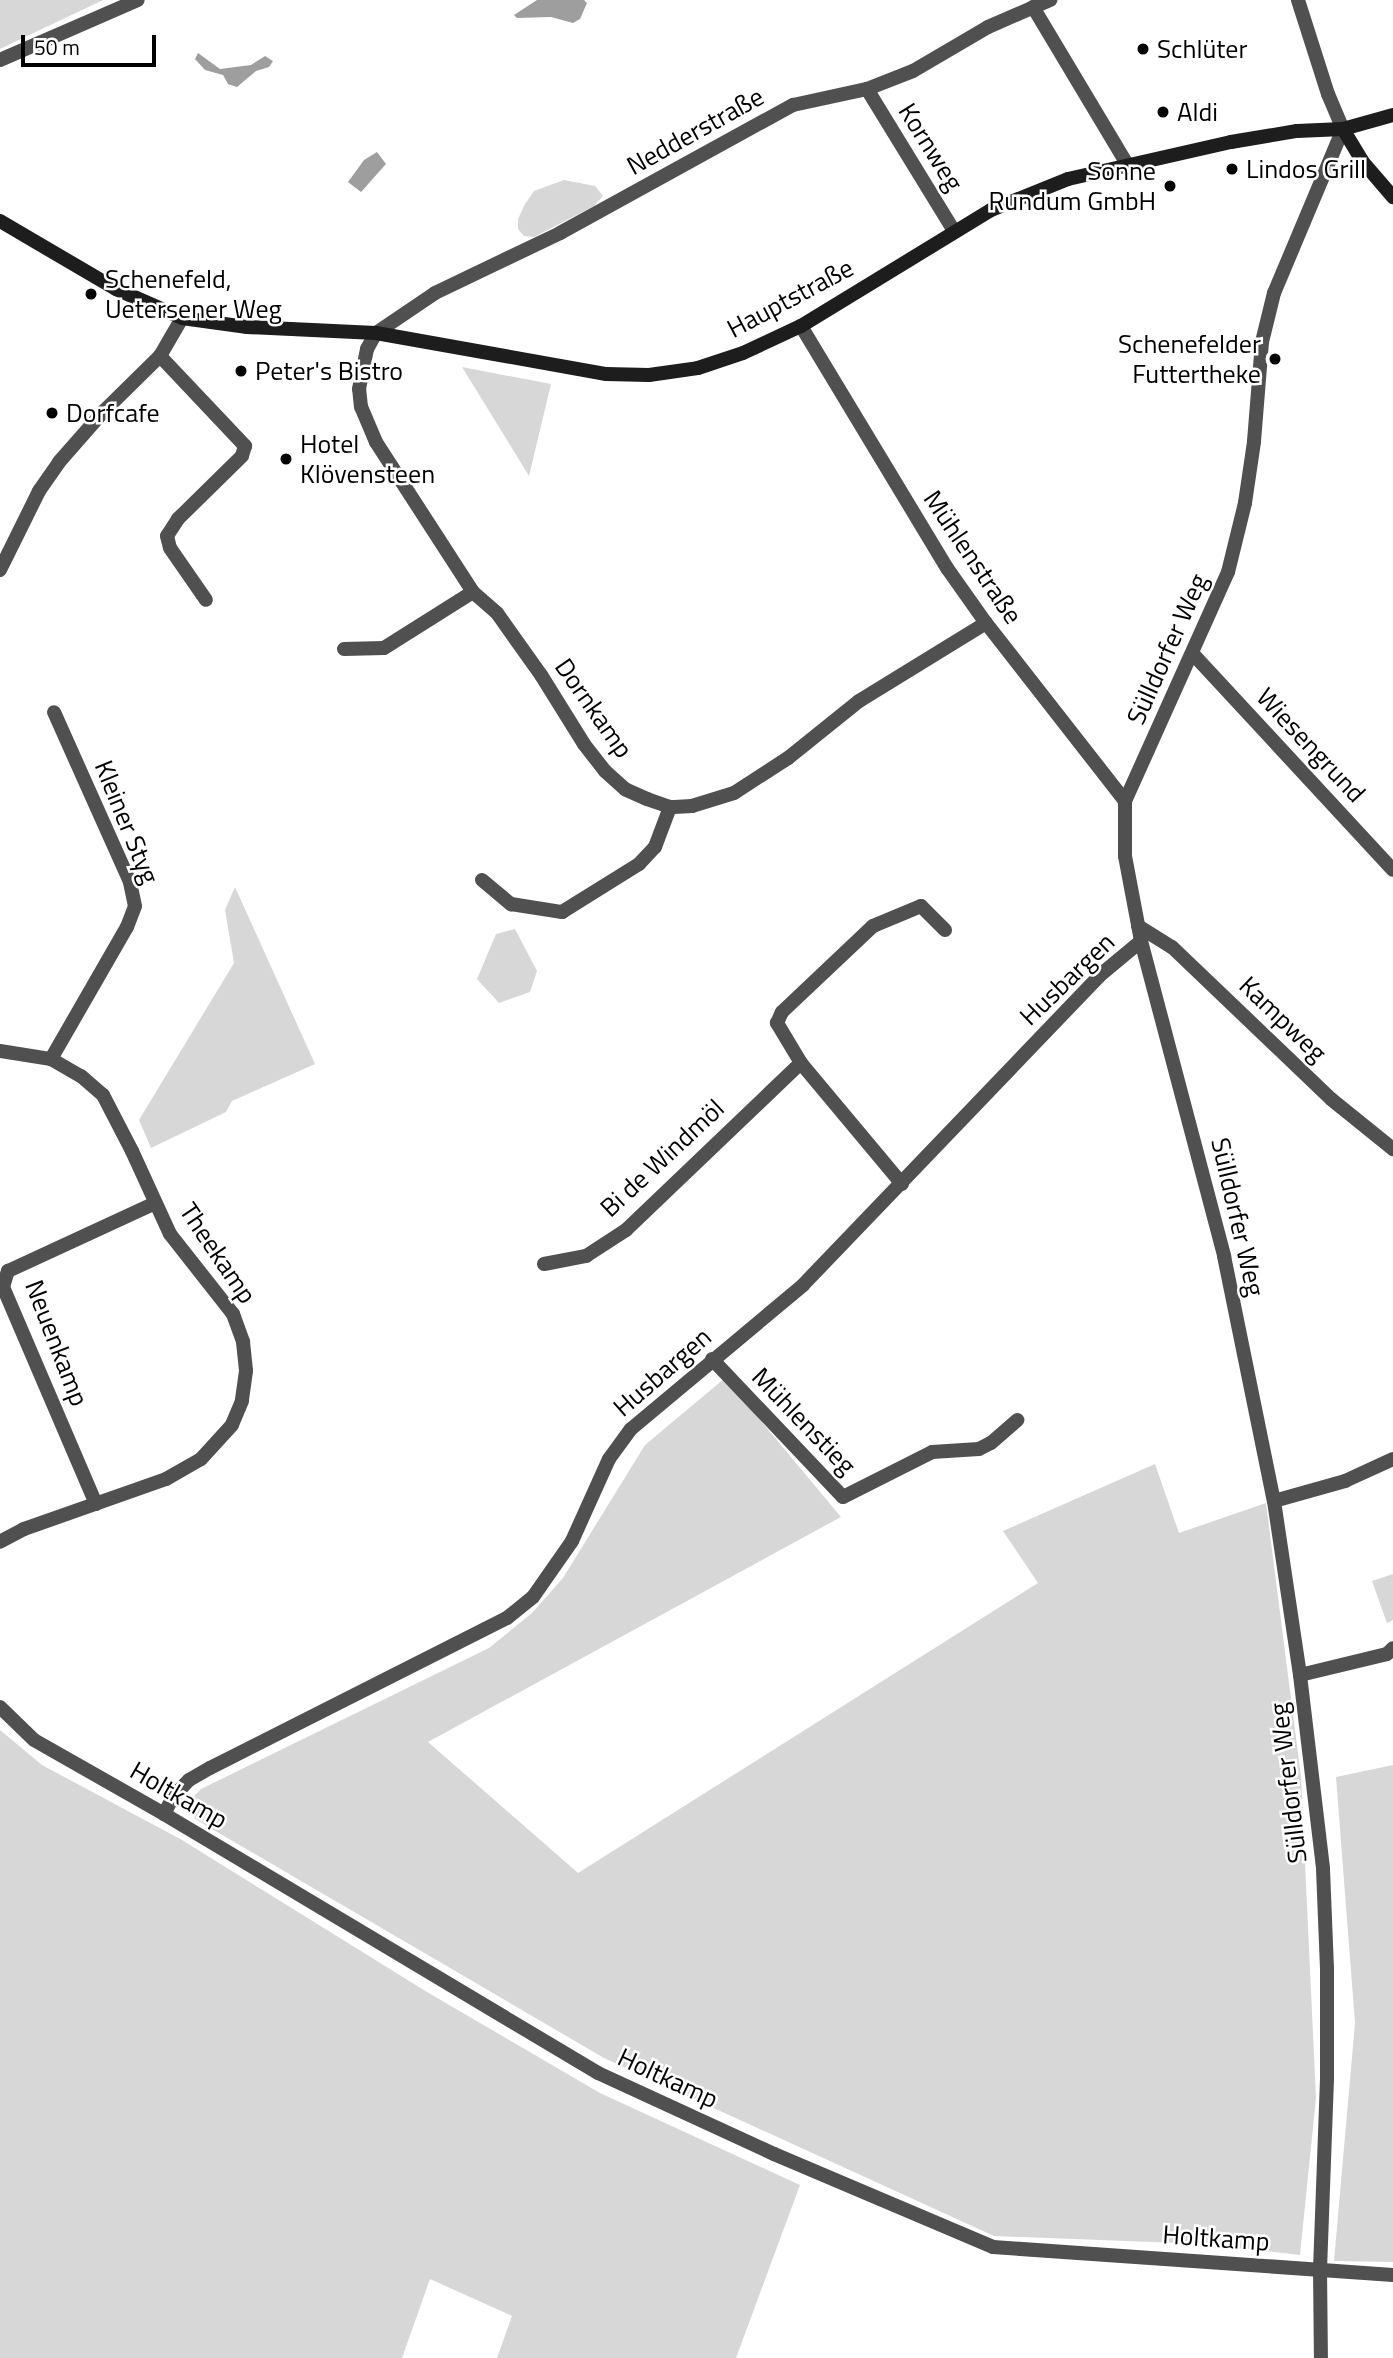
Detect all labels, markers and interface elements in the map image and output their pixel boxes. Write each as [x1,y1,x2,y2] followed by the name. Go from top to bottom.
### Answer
[24,21,159,65] scale bar
[34,31,80,63] text: 50 m
[1157,33,1247,65] place label: Schlüter
[1135,41,1151,57] marker: Schlüter
[621,81,769,181] street label: Nedderstraße
[1177,96,1218,128] place label: Aldi
[892,98,970,196] street label: Kornweg
[1155,104,1171,120] marker: Aldi
[1246,153,1366,185] place label: Lindos Grill
[988,155,1156,216] place label: Sonne Rundum GmbH
[1224,161,1240,177] marker: Lindos Grill
[1162,178,1178,194] marker: Sonne Rundum GmbH
[722,252,858,344] street label: Hauptstraße
[105,263,282,324] place label: Schenefeld, Uetersener Weg
[83,286,99,302] marker: Schenefeld, Uetersener Weg
[1118,328,1261,390] place label: Schenefelder Futtertheke
[1267,351,1283,367] marker: Schenefelder Futtertheke
[255,355,403,387] place label: Peter's Bistro
[233,363,249,379] marker: Peter's Bistro
[66,397,160,429] place label: Dorfcafe
[44,405,60,421] marker: Dorfcafe
[300,428,435,490] place label: Hotel Klövensteen
[278,451,294,467] marker: Hotel Klövensteen
[917,484,1029,630] street label: Mühlenstraße
[1120,569,1214,729] street label: Sülldorfer Weg
[548,652,640,764] street label: Dornkamp
[1250,681,1372,809] street label: Wiesengrund
[88,756,166,888] street label: Kleiner Styg
[1013,926,1121,1032] street label: Husbargen
[1233,970,1333,1068] street label: Kampweg
[594,1093,730,1223] street label: Bi de Windmöl
[1205,1135,1271,1299] street label: Sülldorfer Weg
[173,1197,263,1309] street label: Theekamp
[19,1276,95,1410] street label: Neuenkamp
[607,1321,717,1423] street label: Husbargen
[746,1361,862,1481] street label: Mühlenstieg
[1263,1701,1313,1865] street label: Sülldorfer Weg
[125,1755,233,1835] street label: Holtkamp
[613,2041,723,2115] street label: Holtkamp
[1161,2219,1271,2257] street label: Holtkamp

